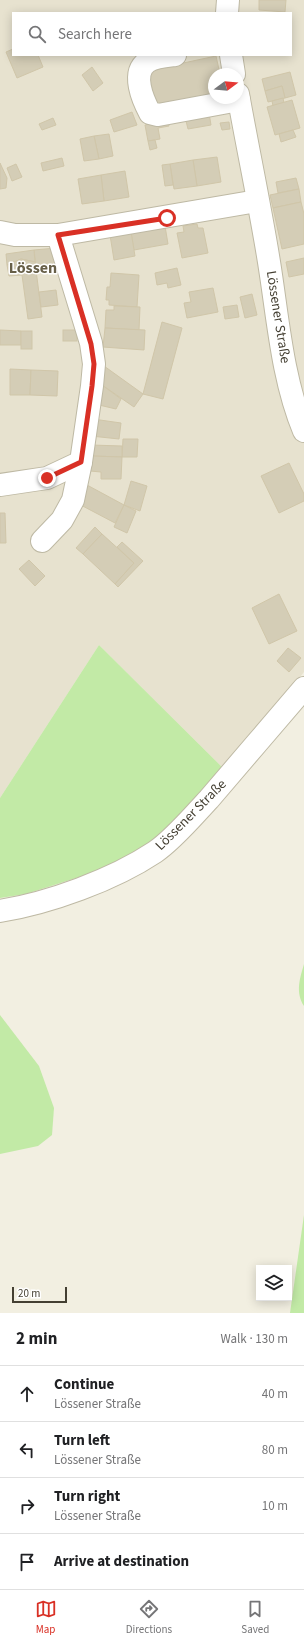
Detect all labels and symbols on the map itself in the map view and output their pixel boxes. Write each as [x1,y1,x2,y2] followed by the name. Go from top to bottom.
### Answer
[208,68,244,104] north arrow
[158,209,176,227] route start
[9,257,57,279] district label: Lössen
[261,269,295,365] street label: Lössener Straße
[38,469,56,487] route end
[151,775,231,855] street label: Lössener Straße
[12,1285,67,1304] scale bar

